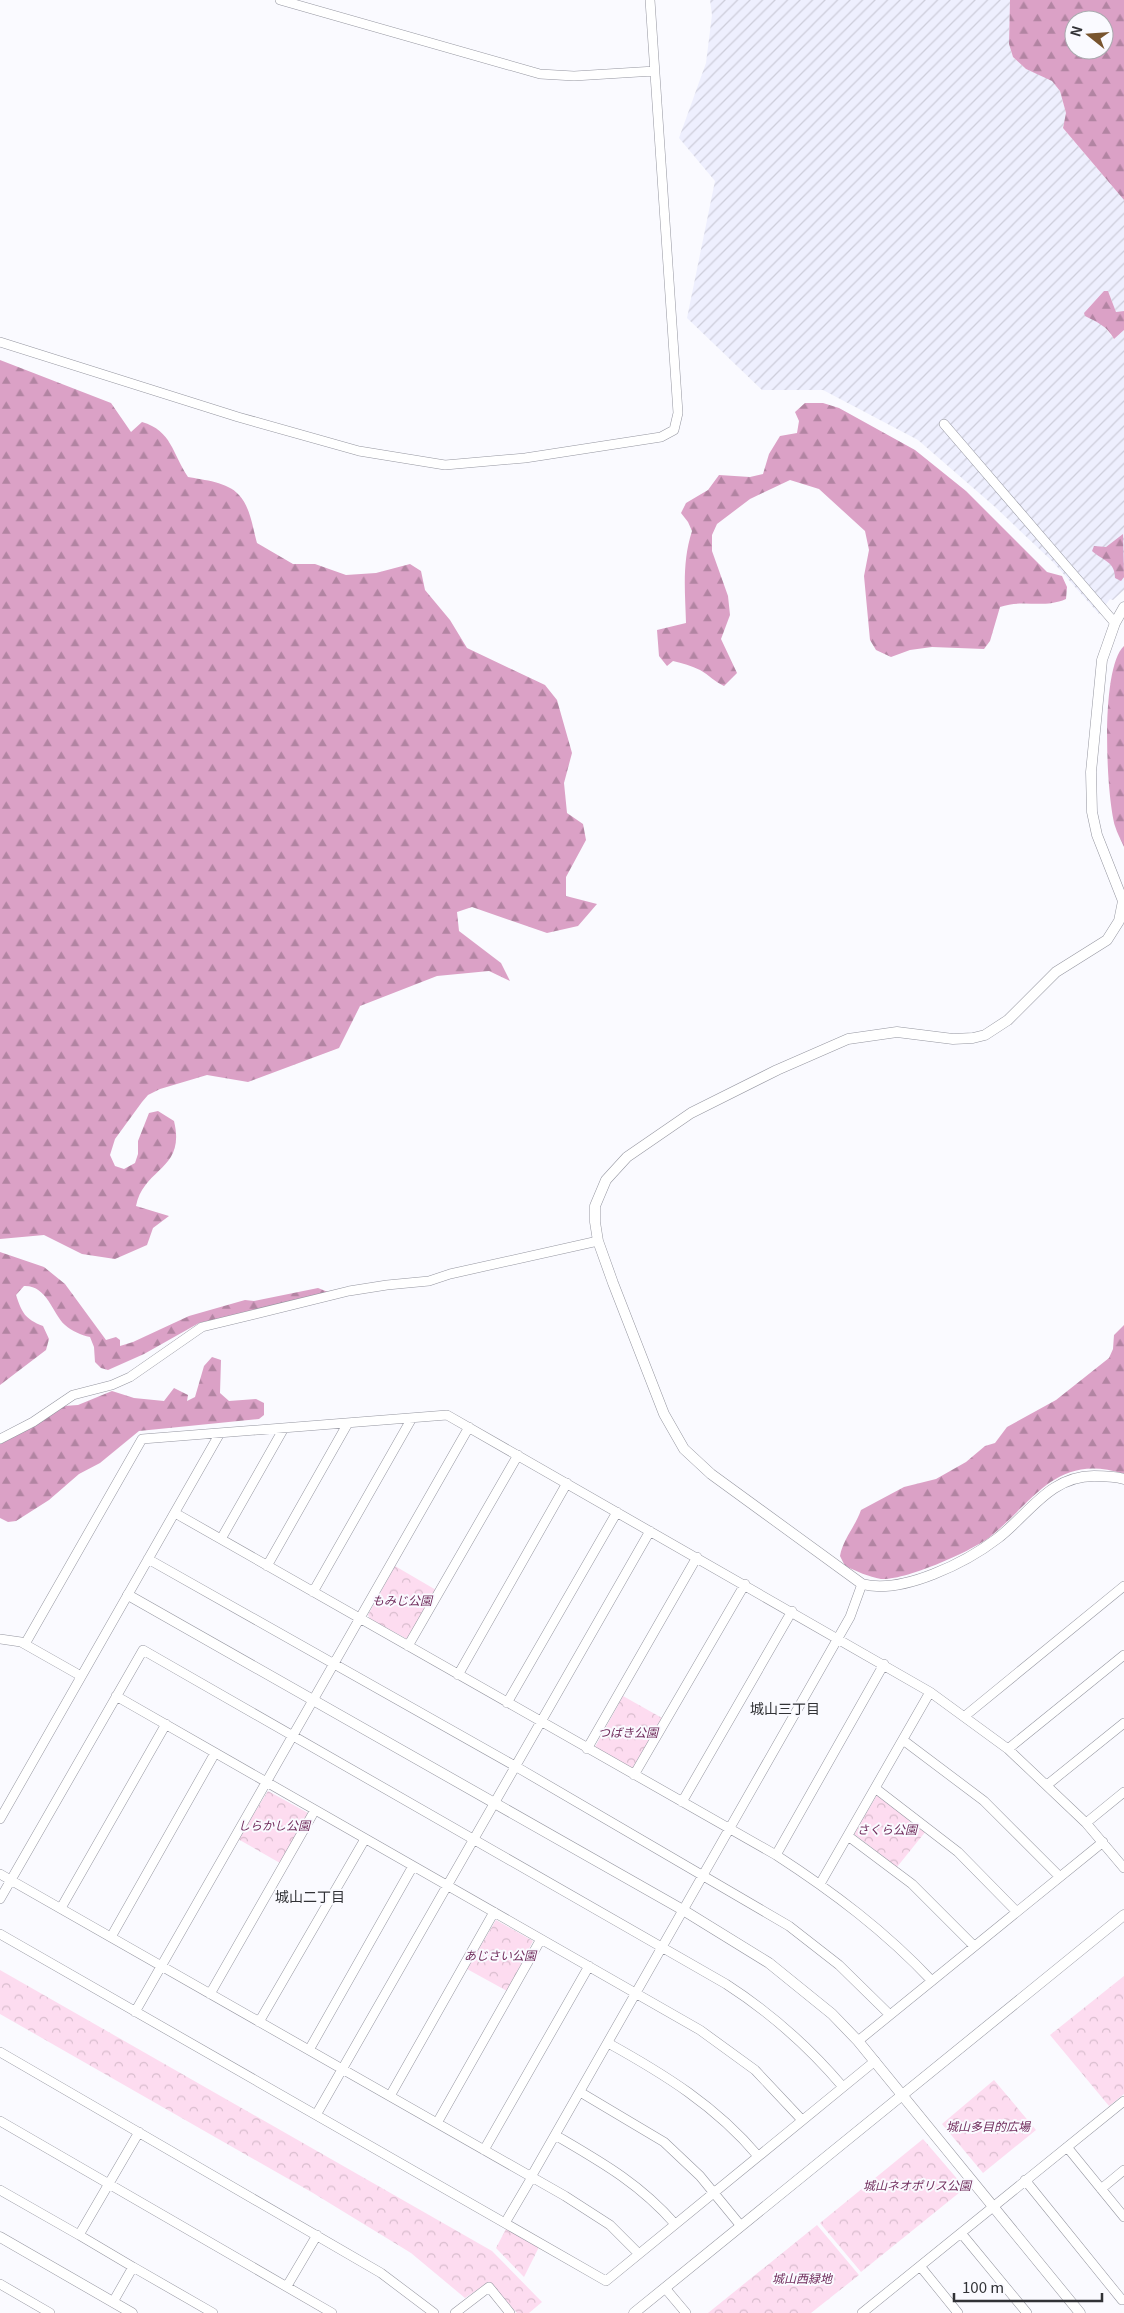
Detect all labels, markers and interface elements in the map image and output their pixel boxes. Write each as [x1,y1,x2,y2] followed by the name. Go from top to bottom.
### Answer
[1064,10,1114,60] north arrow
[1065,23,1087,39] text: N
[372,1591,434,1608] park label: もみじ公園
[750,1698,820,1718] district label: 城山三丁目
[598,1723,660,1740] park label: つばき公園
[238,1816,312,1833] park label: しらかし公園
[857,1820,919,1837] park label: さくら公園
[275,1886,345,1906] district label: 城山二丁目
[464,1946,538,1963] park label: あじさい公園
[946,2117,1032,2134] park label: 城山多目的広場
[863,2176,973,2193] park label: 城山ネオポリス公園
[772,2269,834,2286] park label: 城山西緑地
[954,2270,1102,2302] scale bar
[962,2276,1004,2297] text: 100 m

